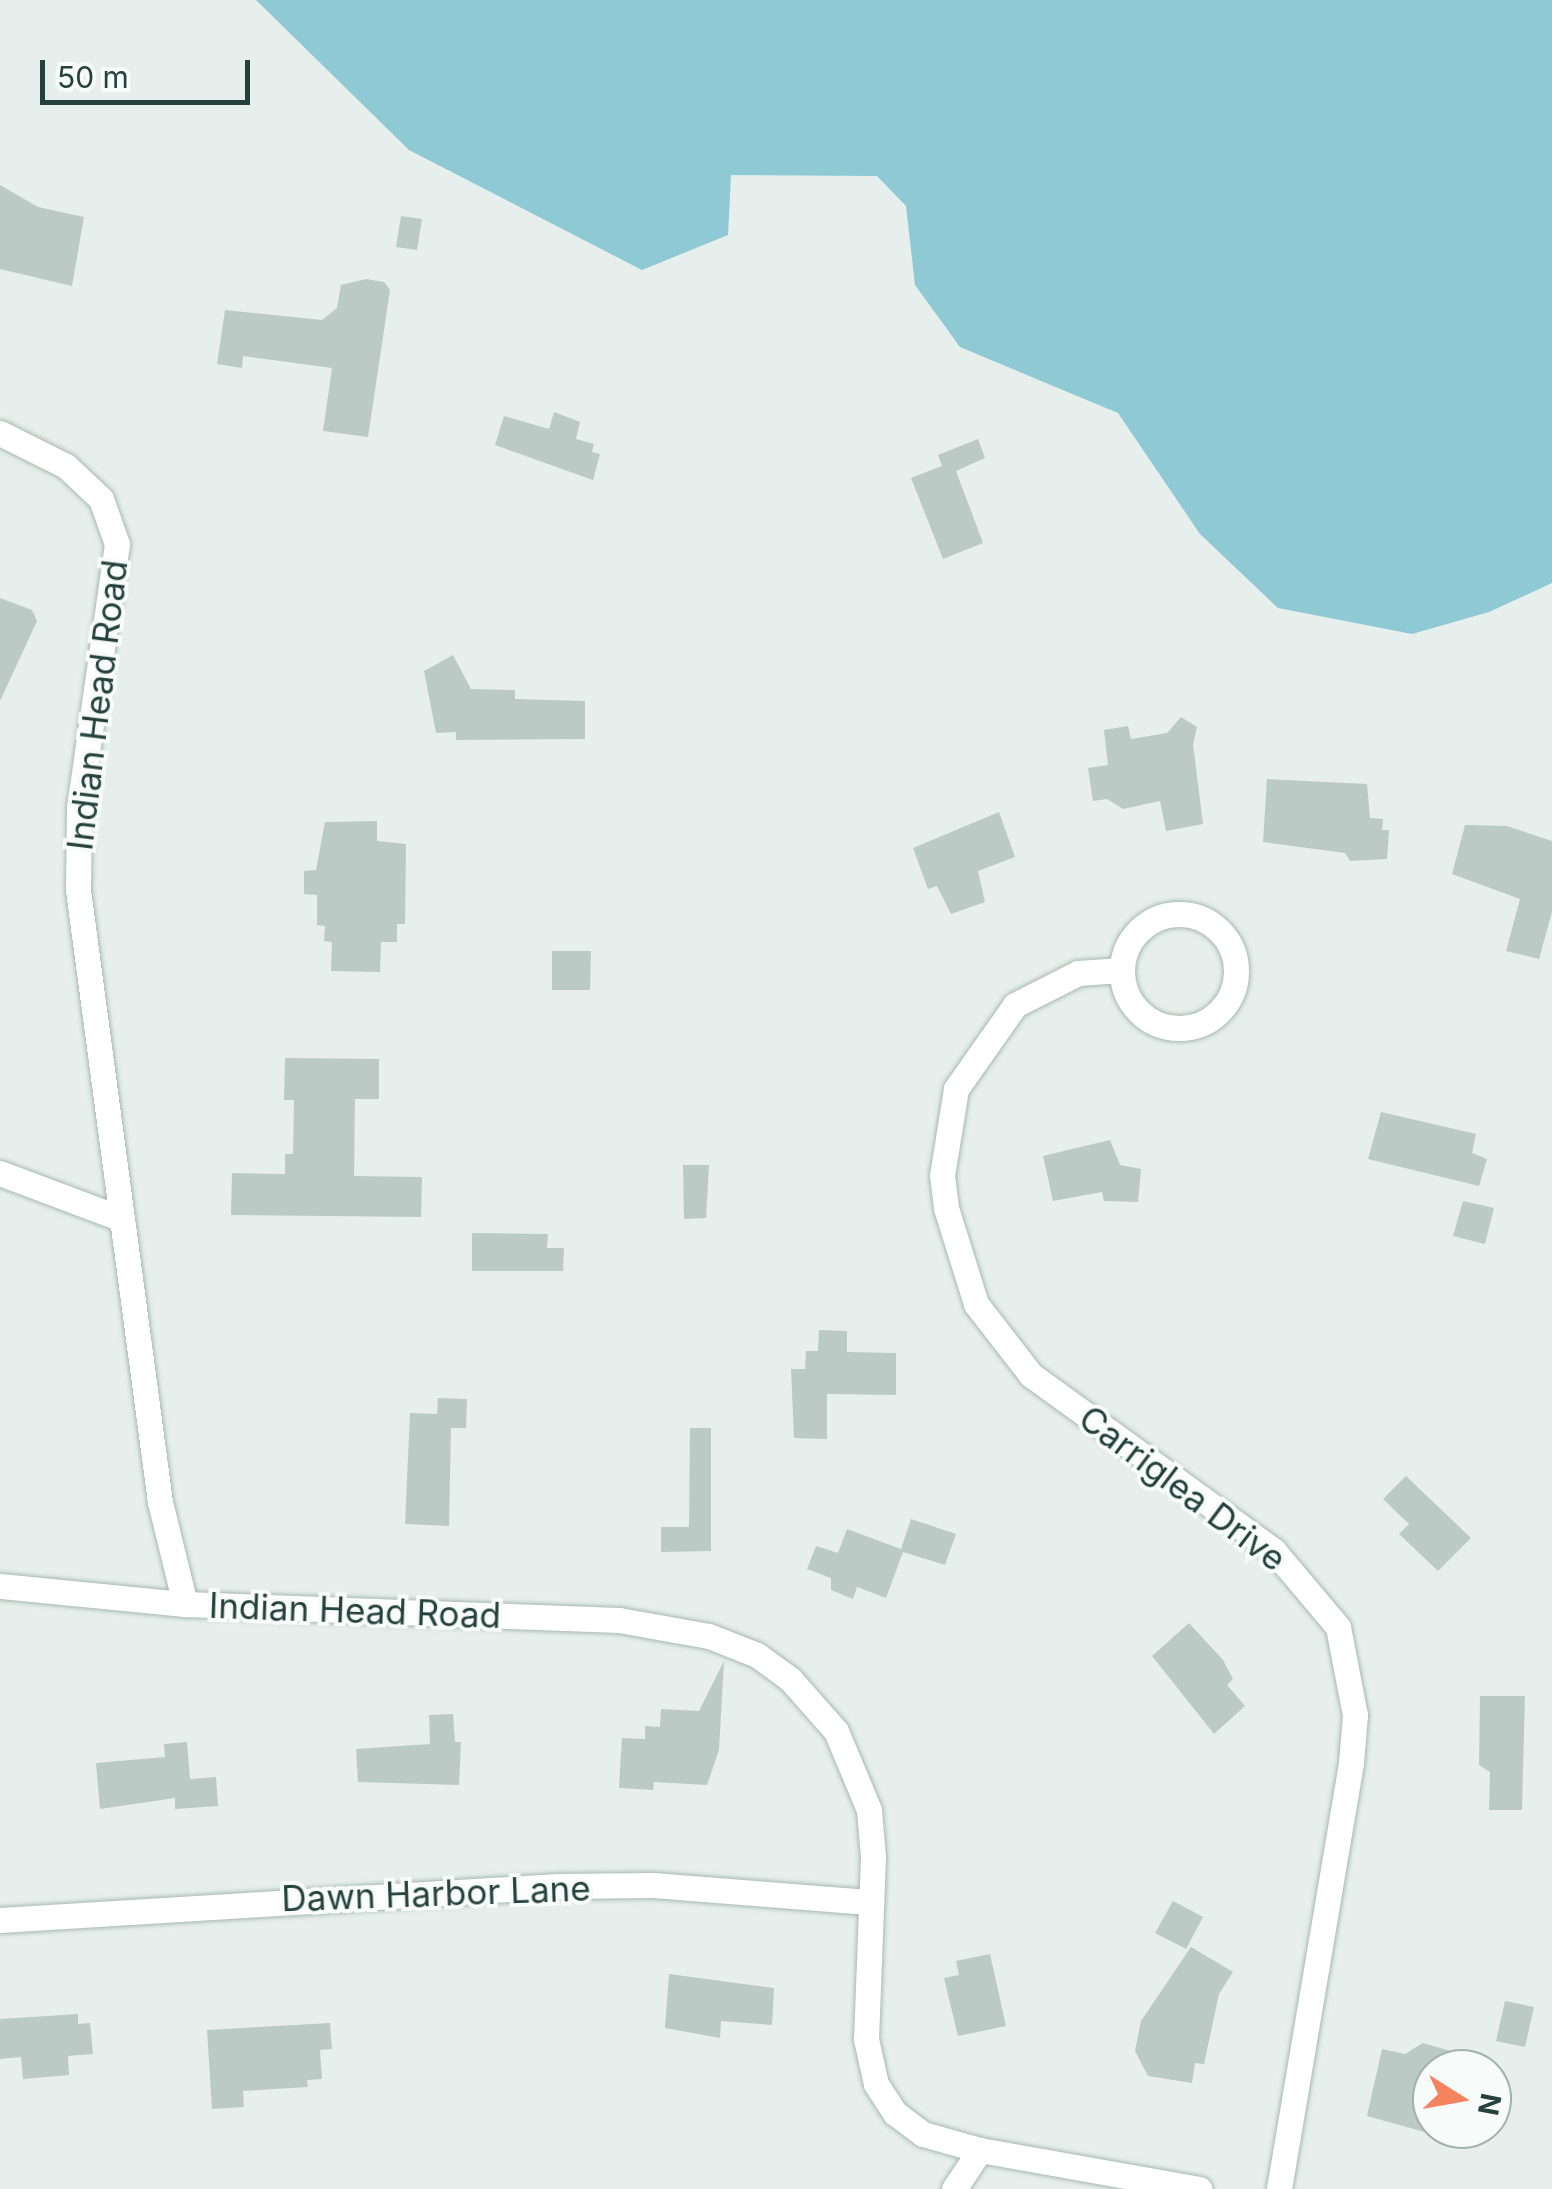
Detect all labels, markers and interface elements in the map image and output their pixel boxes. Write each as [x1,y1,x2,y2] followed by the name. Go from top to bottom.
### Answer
[45,40,255,102] scale bar
[57,59,129,95] text: 50 m
[58,557,136,853] street label: Indian Head Road
[1071,1397,1295,1579] street label: Carriglea Drive
[208,1584,502,1636] street label: Indian Head Road
[281,1867,591,1919] street label: Dawn Harbor Lane
[1412,2049,1512,2149] north arrow
[1471,2091,1508,2118] text: N

